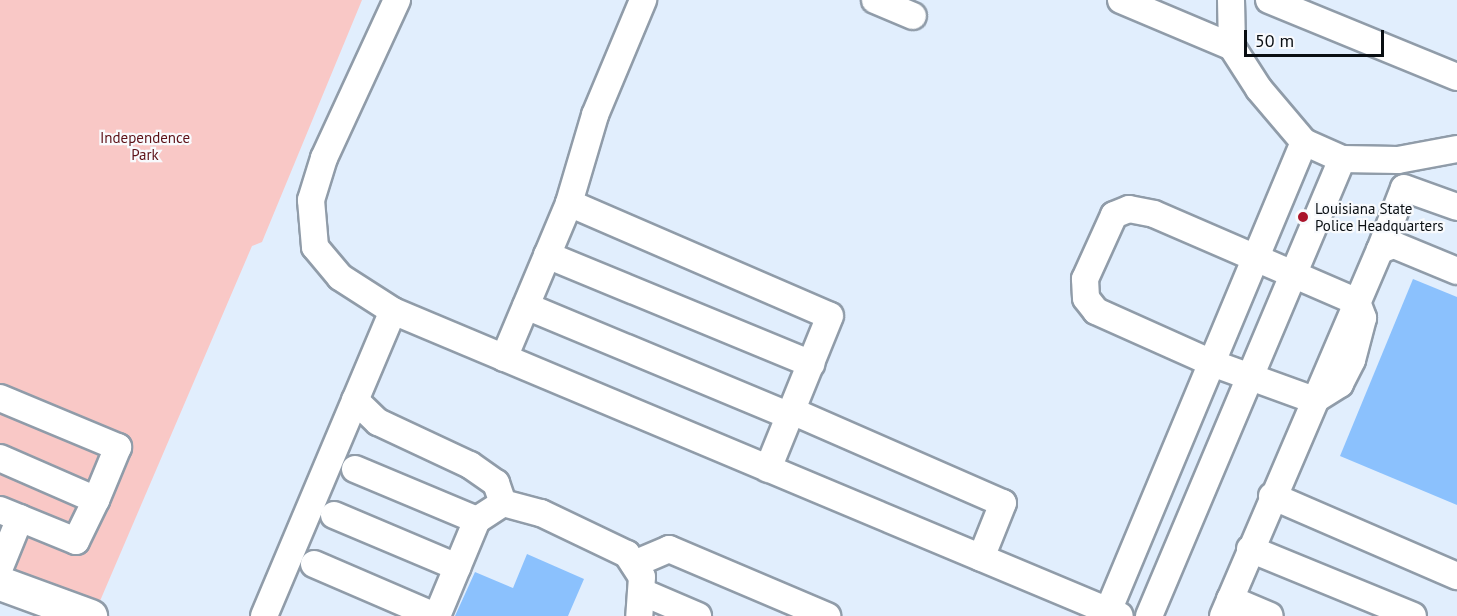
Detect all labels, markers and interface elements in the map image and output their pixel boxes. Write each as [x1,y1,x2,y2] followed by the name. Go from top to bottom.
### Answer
[1247,18,1386,56] scale bar
[1255,29,1294,52] text: 50 m
[100,128,190,163] park label: Independence Park
[1315,199,1444,234] place label: Louisiana State Police Headquarters
[1296,210,1310,224] marker: Louisiana State Police Headquarters

